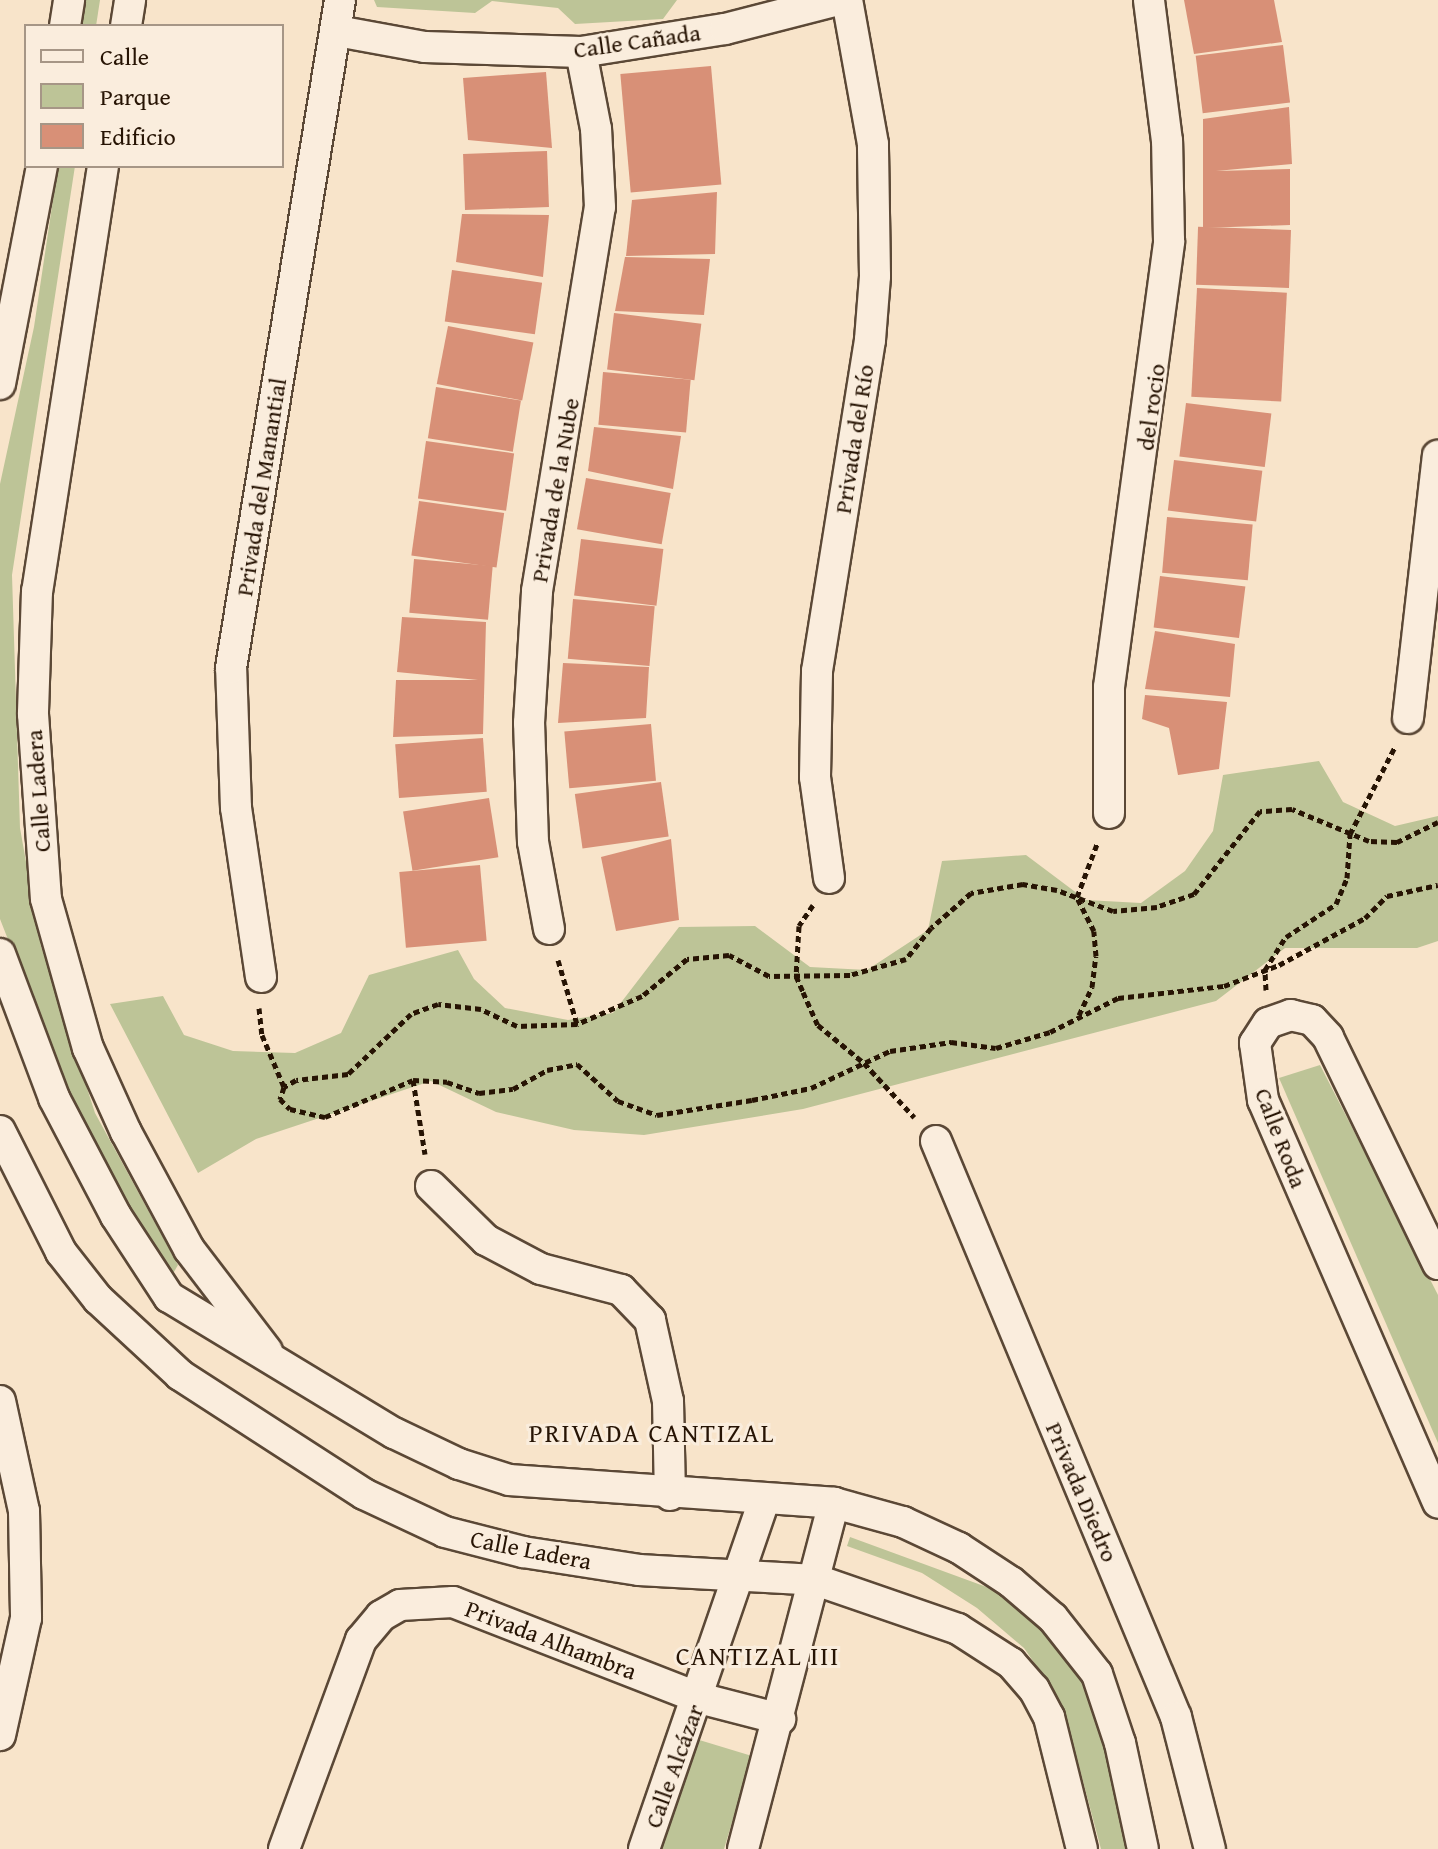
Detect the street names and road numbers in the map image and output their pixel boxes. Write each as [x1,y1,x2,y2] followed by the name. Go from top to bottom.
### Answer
[572,18,702,64] street label: Calle Cañada
[828,362,880,516] street label: Privada del Río
[1131,362,1171,452] street label: del rocio
[230,376,292,598] street label: Privada del Manantial
[525,395,585,585] street label: Privada de la Nube
[19,729,57,853] street label: Calle Ladera
[1249,1084,1313,1192] street label: Calle Roda
[1040,1418,1124,1566] street label: Privada Diedro
[468,1524,594,1576] street label: Calle Ladera
[461,1594,641,1686] street label: Privada Alhambra
[638,1700,710,1832] street label: Calle Alcázar

